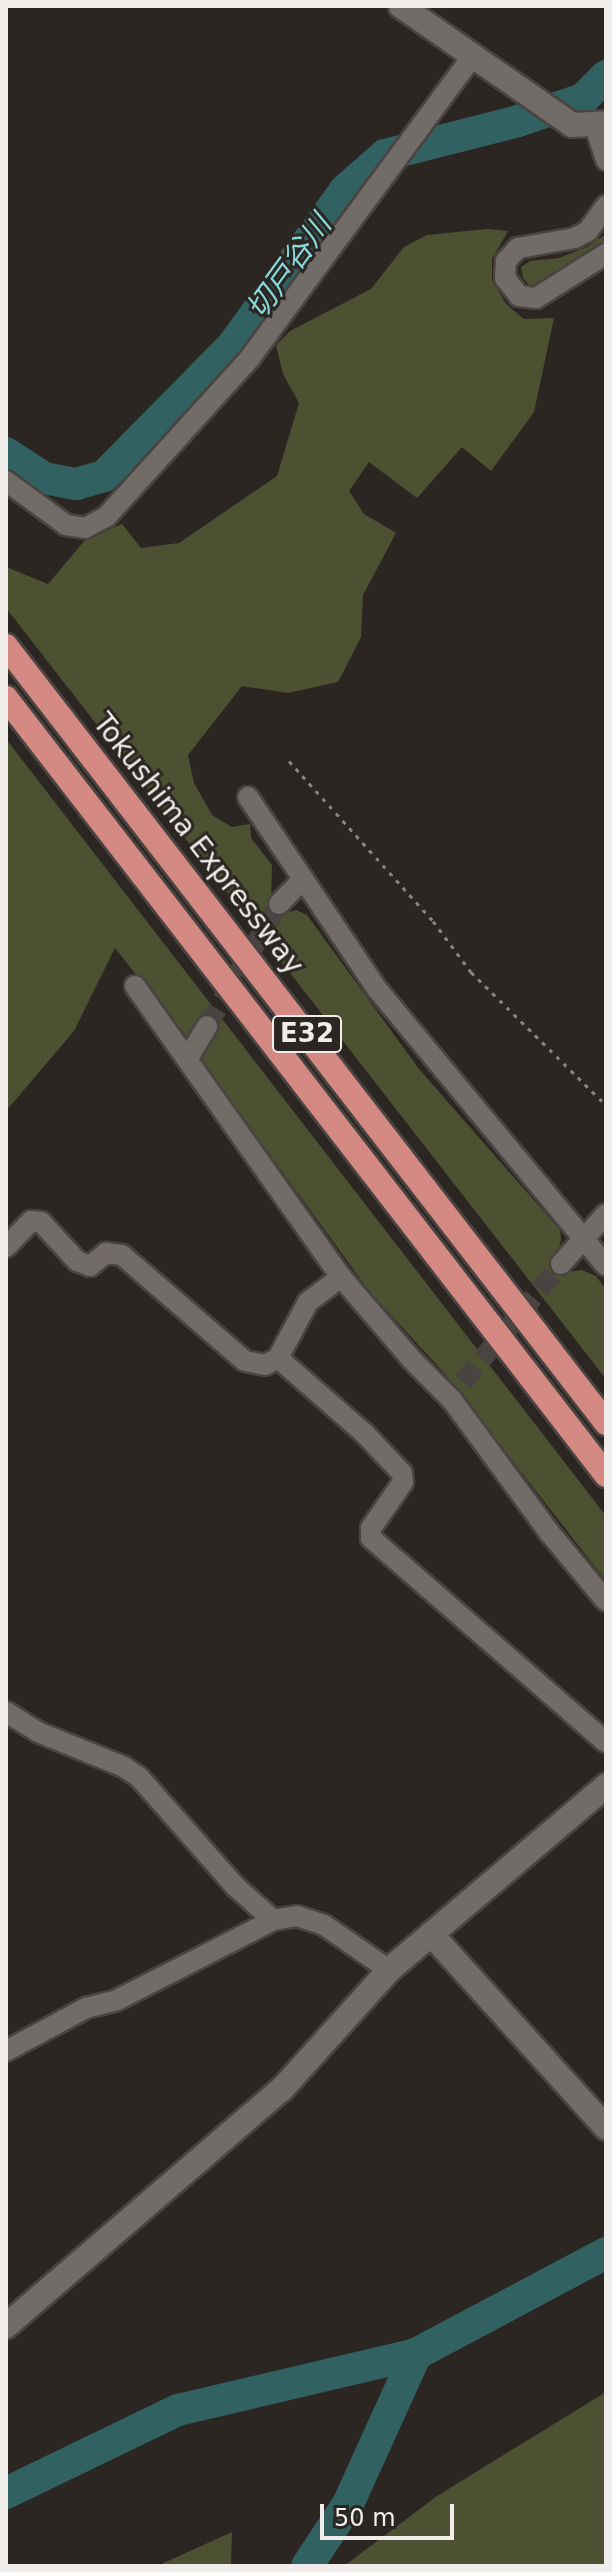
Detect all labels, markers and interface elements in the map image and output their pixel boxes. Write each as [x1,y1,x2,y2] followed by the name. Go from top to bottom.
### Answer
[239,208,339,326] water label: 切戸谷川
[86,707,310,981] street label: Tokushima Expressway
[271,1012,343,1056] road number: E32
[324,2488,458,2538] scale bar
[334,2504,396,2532] text: 50 m

